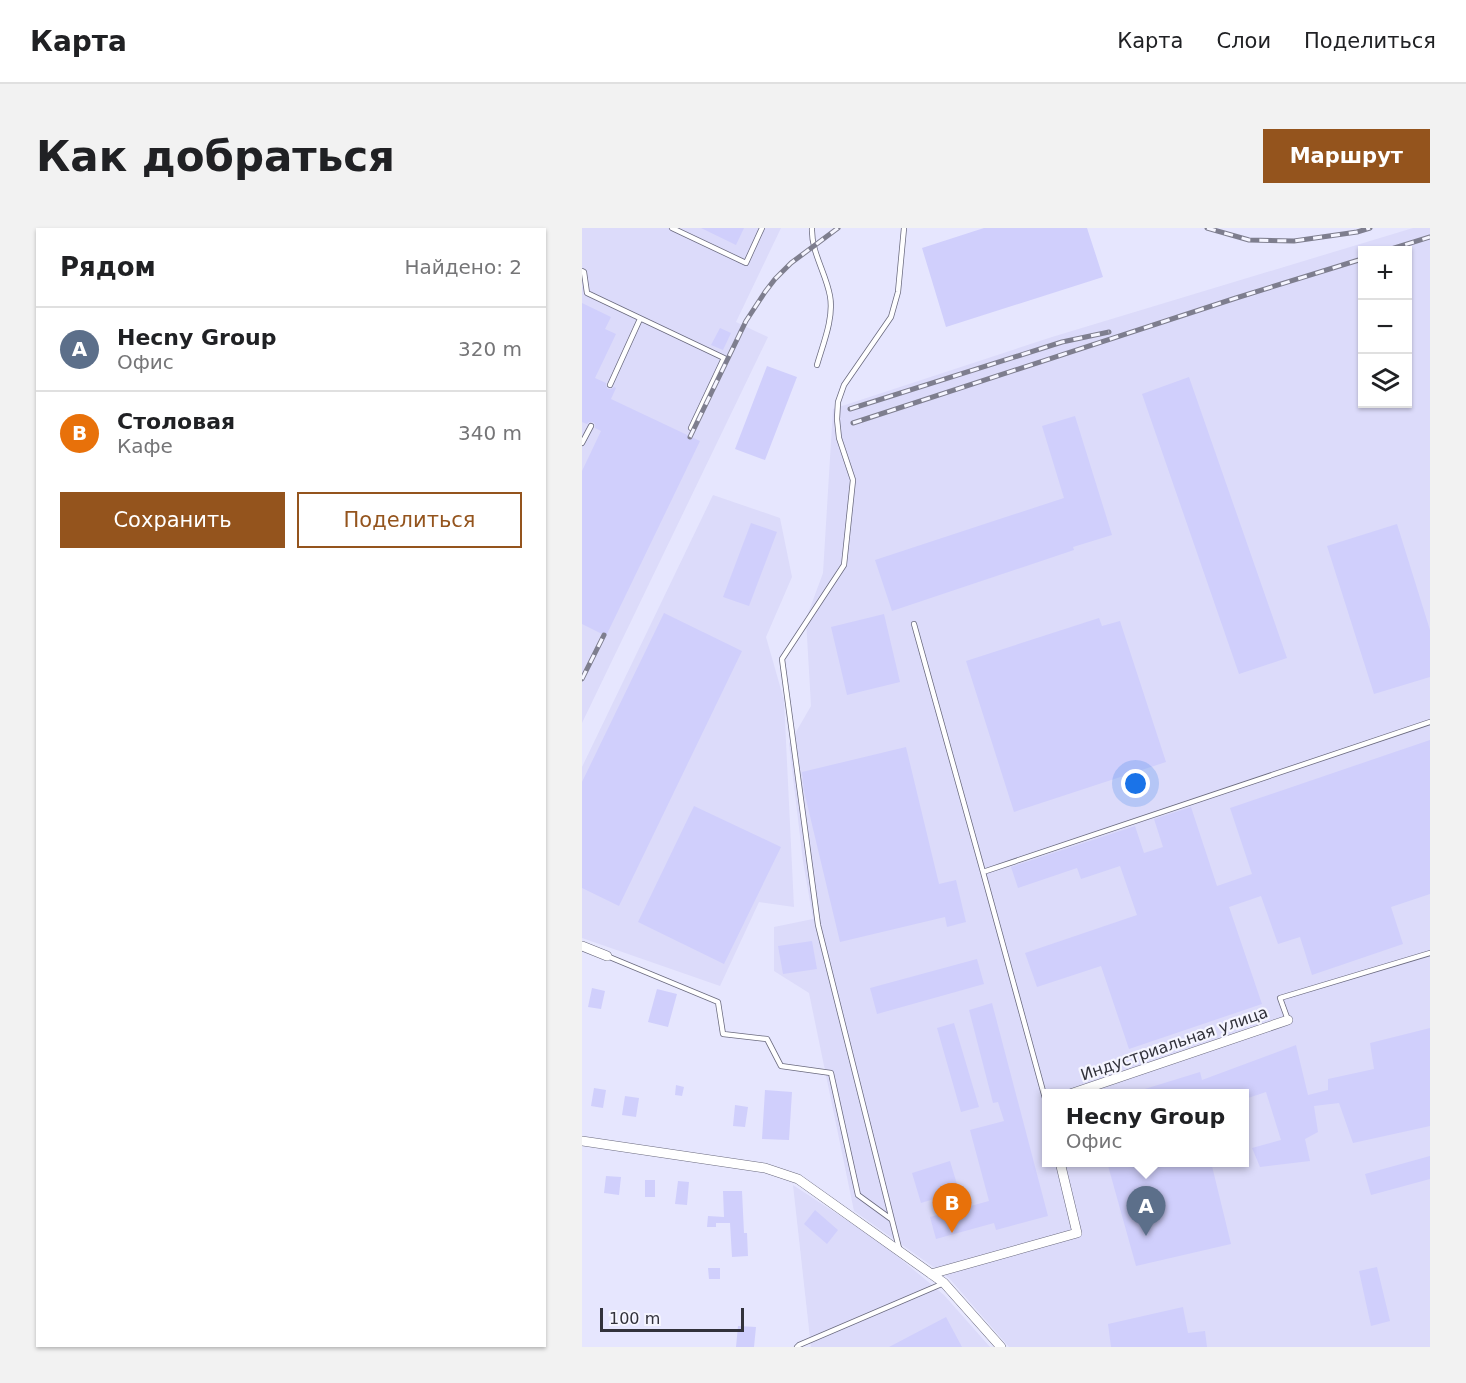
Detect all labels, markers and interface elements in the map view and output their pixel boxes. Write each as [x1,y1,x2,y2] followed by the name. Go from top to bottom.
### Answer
[30,25,127,58] text: Карта
[1117,29,1183,53] text: Карта
[1216,29,1271,53] text: Слои
[1304,29,1436,53] text: Поделиться
[1263,129,1430,183] button: Маршрут
[36,132,395,181] text: Как добраться
[1358,246,1412,408] map controls
[1358,246,1412,300] button: +
[60,252,156,282] text: Рядом
[404,255,522,279] text: Найдено: 2
[1358,300,1412,354] button: −
[117,325,276,350] text: Hecny Group
[72,337,87,361] text: A
[458,337,522,361] text: 320 m
[117,350,174,374] text: Офис
[1358,354,1412,408] button: layers
[117,409,235,434] text: Столовая
[72,421,87,445] text: B
[458,421,522,445] text: 340 m
[117,434,173,458] text: Кафе
[60,492,285,548] button: Сохранить
[297,492,522,548] button: Поделиться
[1121,769,1150,798] your location
[1078,1002,1270,1085] street label: Индустриальная улица
[1042,1089,1249,1167] popup
[1066,1104,1225,1129] text: Hecny Group
[1066,1129,1123,1153] text: Офис
[932,1184,971,1233] pin: B
[1126,1186,1166,1236] pin: A
[600,1305,744,1332] scale bar
[609,1309,660,1328] text: 100 m

